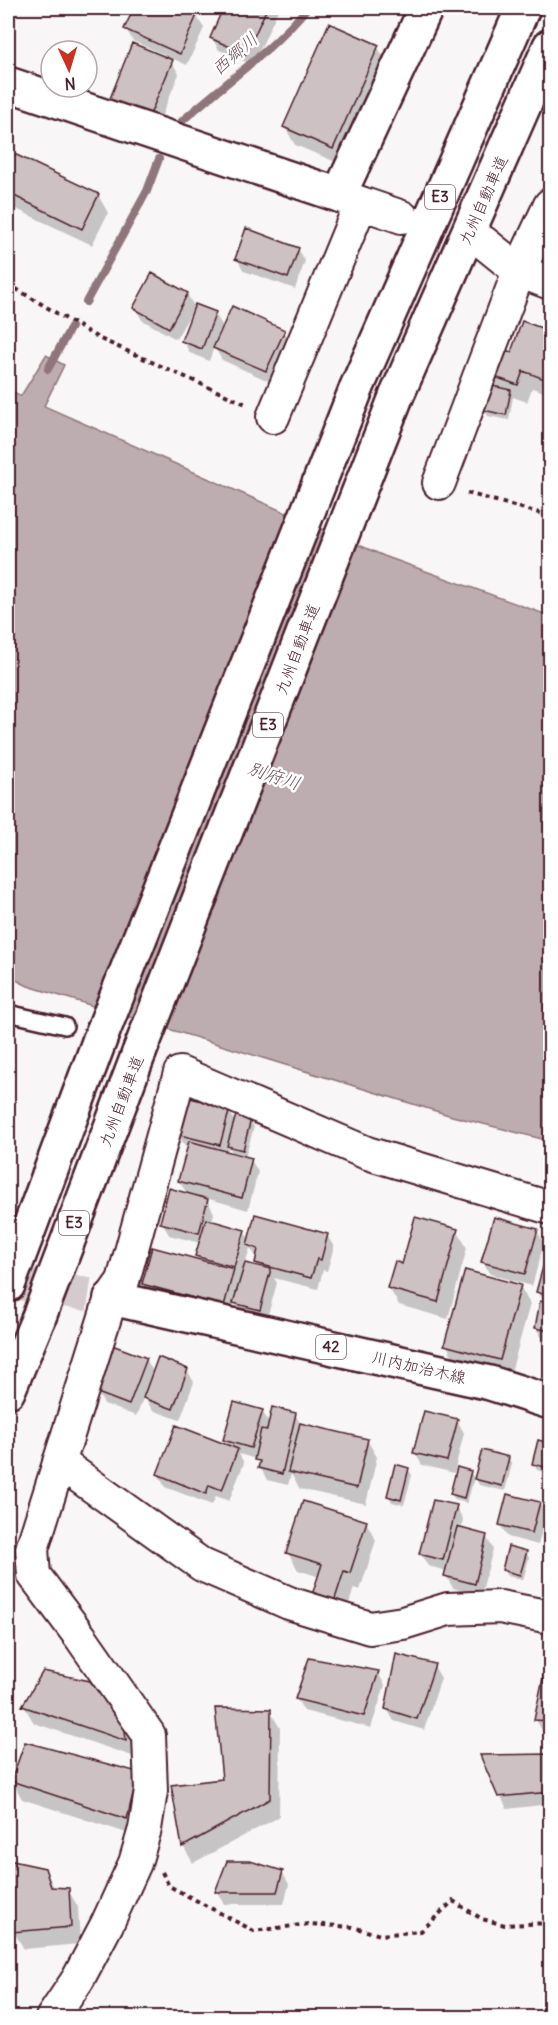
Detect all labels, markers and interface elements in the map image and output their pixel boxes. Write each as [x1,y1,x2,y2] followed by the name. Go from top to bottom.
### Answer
[207,27,263,80] water label: 西郷川
[39,39,99,99] north arrow
[64,74,76,94] text: N
[454,152,512,248] street label: 九州自動車道
[425,185,455,209] road number: E3
[270,601,324,697] street label: 九州自動車道
[253,713,283,737] road number: E3
[245,756,303,795] water label: 別府川
[94,1053,148,1149] street label: 九州自動車道
[59,1211,89,1235] road number: E3
[316,1335,346,1359] road number: 42
[370,1346,468,1388] street label: 川内加治木線

